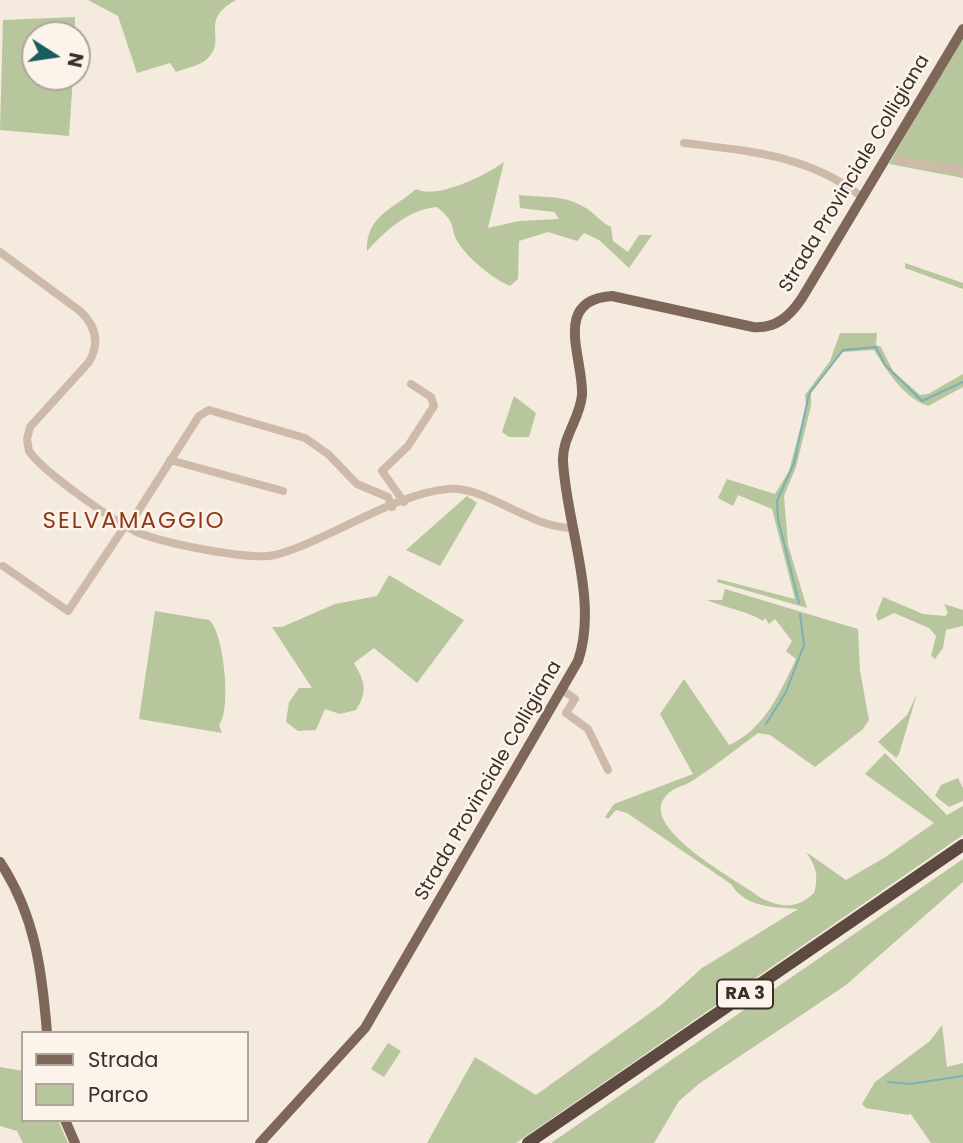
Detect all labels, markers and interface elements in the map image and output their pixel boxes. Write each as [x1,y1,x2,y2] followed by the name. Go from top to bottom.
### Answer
[21,21,91,91] north arrow
[60,50,90,70] text: N
[775,51,935,297] street label: Strada Provinciale Colligiana
[44,508,224,536] district label: SELVAMAGGIO
[411,657,567,905] street label: Strada Provinciale Colligiana
[717,979,773,1009] road number: RA 3
[21,1031,248,1122] legend
[88,1045,158,1074] text: Strada
[88,1080,148,1109] text: Parco

